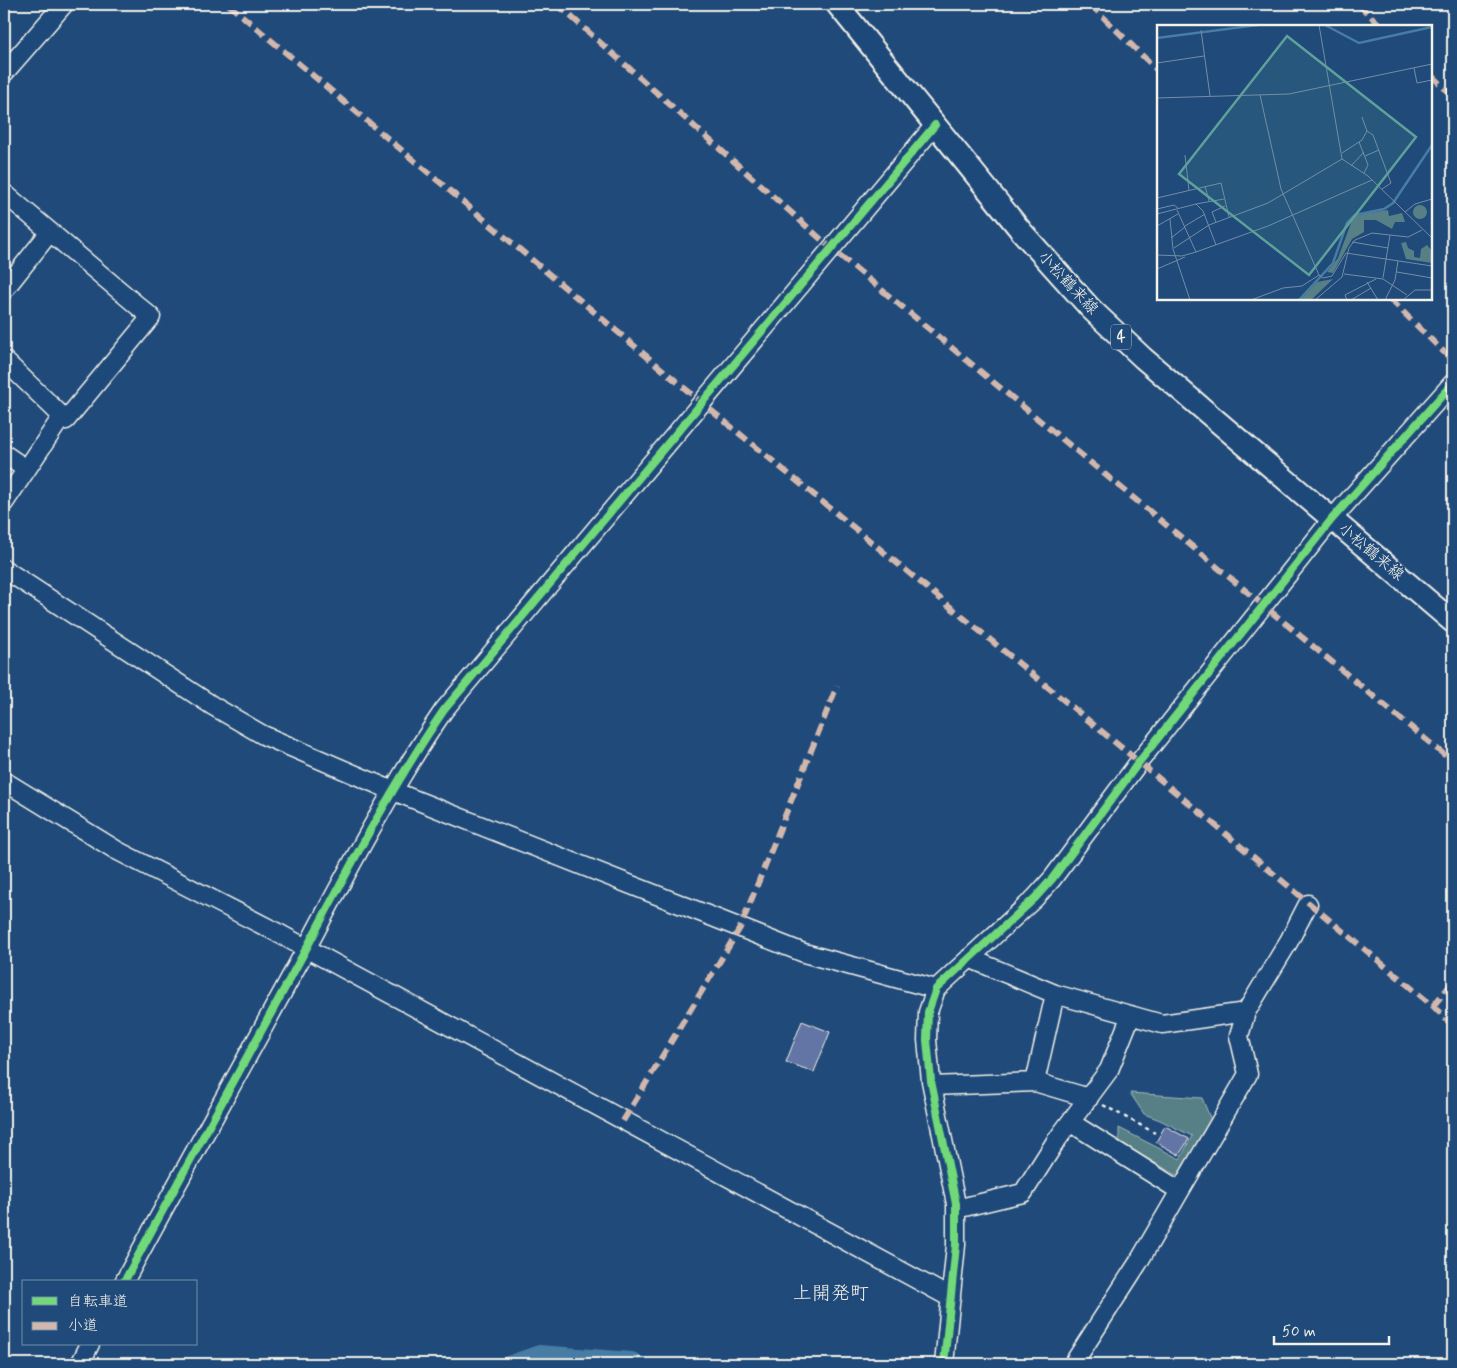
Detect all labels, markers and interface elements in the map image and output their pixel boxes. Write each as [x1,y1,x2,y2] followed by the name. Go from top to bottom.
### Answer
[1157,25,1432,300] inset map
[1033,247,1103,319] street label: 小松鶴来線
[1111,324,1131,350] road number: 4
[1334,518,1408,586] street label: 小松鶴来線
[22,1280,198,1346] legend
[793,1281,869,1306] district label: 上開発町
[68,1292,128,1312] text: 自転車道
[1274,1313,1390,1345] scale bar
[68,1316,98,1336] text: 小道
[1282,1322,1316,1342] text: 50 m

